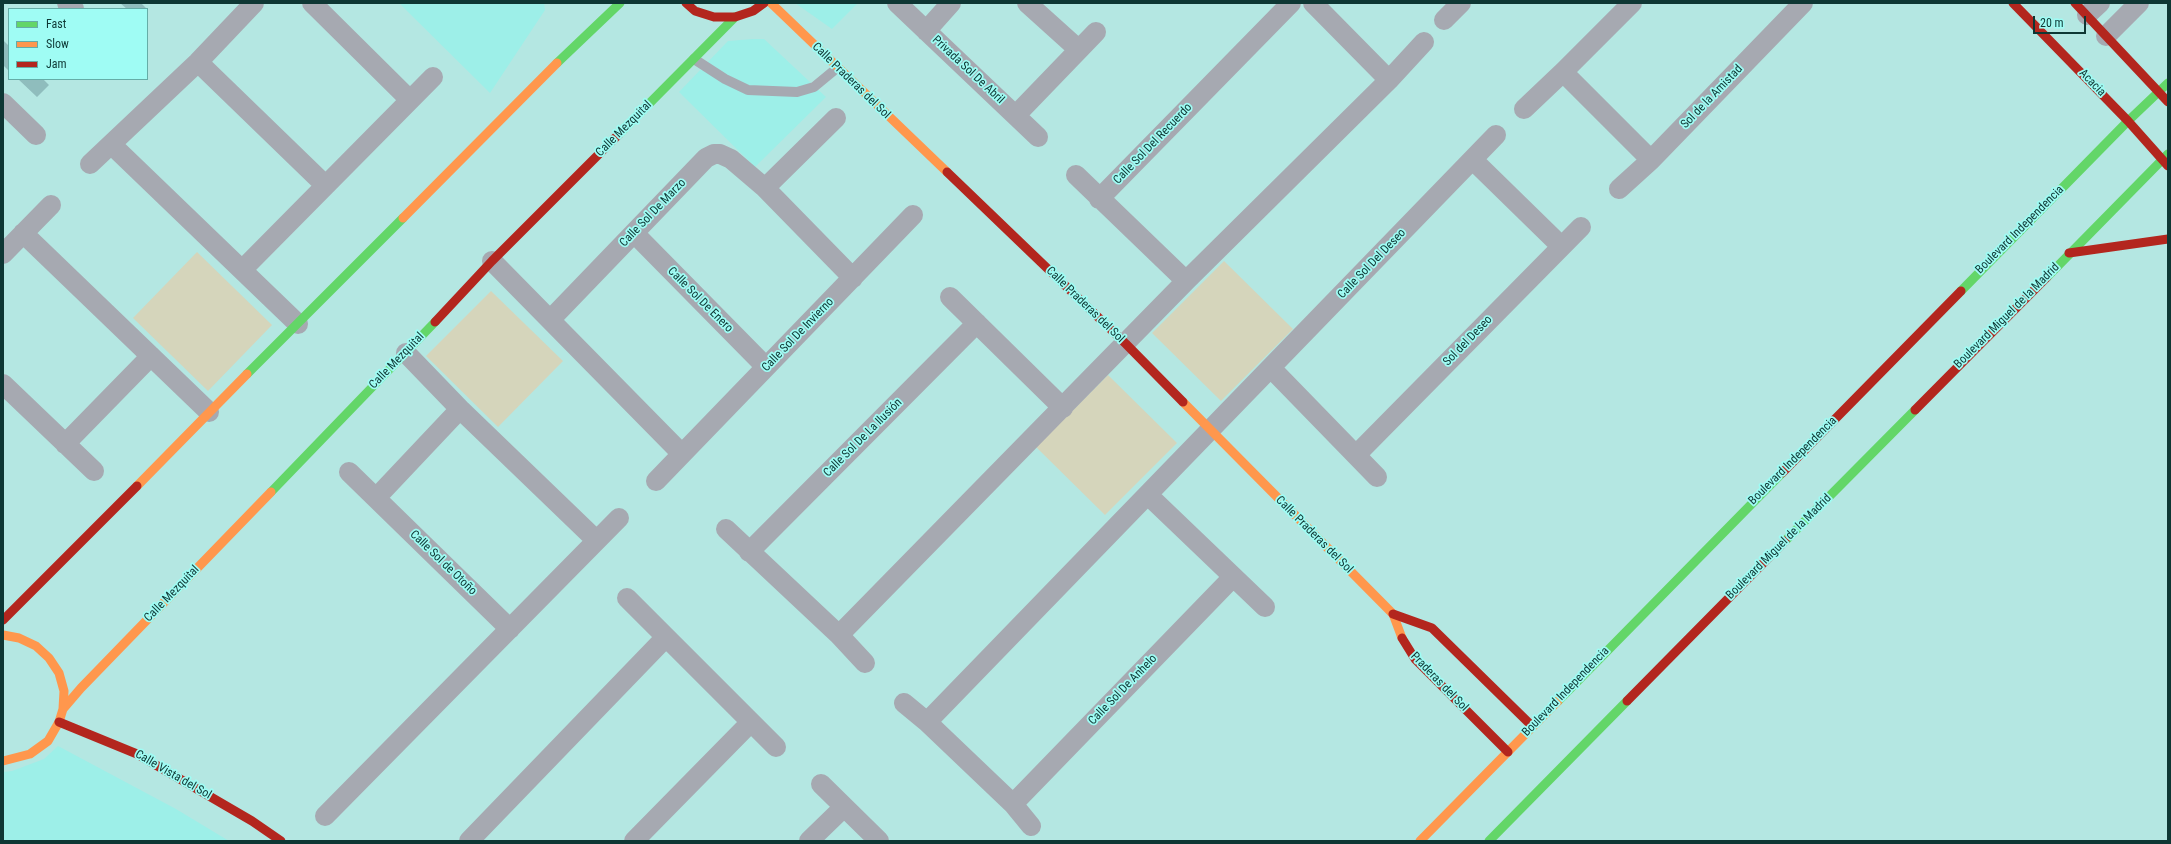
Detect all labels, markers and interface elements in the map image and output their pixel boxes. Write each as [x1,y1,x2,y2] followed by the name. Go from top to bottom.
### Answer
[8,8,148,80] legend
[2035,8,2088,34] scale bar
[2040,16,2064,30] text: 20 m
[46,17,66,31] text: Fast
[929,33,1007,107] street label: Privada Sol De Abril
[46,37,69,51] text: Slow
[809,40,893,122] street label: Calle Praderas del Sol
[46,57,67,71] text: Jam
[1678,62,1746,132] street label: Sol de la Amistad
[2076,66,2108,100] street label: Acacia
[593,98,655,160] street label: Calle Mezquital
[1111,101,1195,187] street label: Calle Sol Del Recuerdo
[617,176,689,250] street label: Calle Sol De Marzo
[1973,183,2067,277] street label: Boulevard Independencia
[1335,226,1409,302] street label: Calle Sol Del Deseo
[1951,260,2063,372] street label: Boulevard Miguel de la Madrid
[664,264,736,336] street label: Calle Sol De Enero
[1043,264,1127,346] street label: Calle Praderas del Sol
[759,295,837,375] street label: Calle Sol De Invierno
[1440,313,1496,369] street label: Sol del Deseo
[366,330,428,392] street label: Calle Mezquital
[821,396,905,480] street label: Calle Sol De La Ilusión
[1746,414,1840,508] street label: Boulevard Independencia
[1723,491,1835,603] street label: Boulevard Miguel de la Madrid
[1272,493,1356,577] street label: Calle Praderas del Sol
[407,528,479,598] street label: Calle Sol de Otoño
[141,563,203,625] street label: Calle Mezquital
[1520,644,1612,740] street label: Boulevard Independencia
[1407,649,1471,715] street label: Praderas del Sol
[1086,652,1160,728] street label: Calle Sol De Anhelo
[132,747,214,803] street label: Calle Vista del Sol

